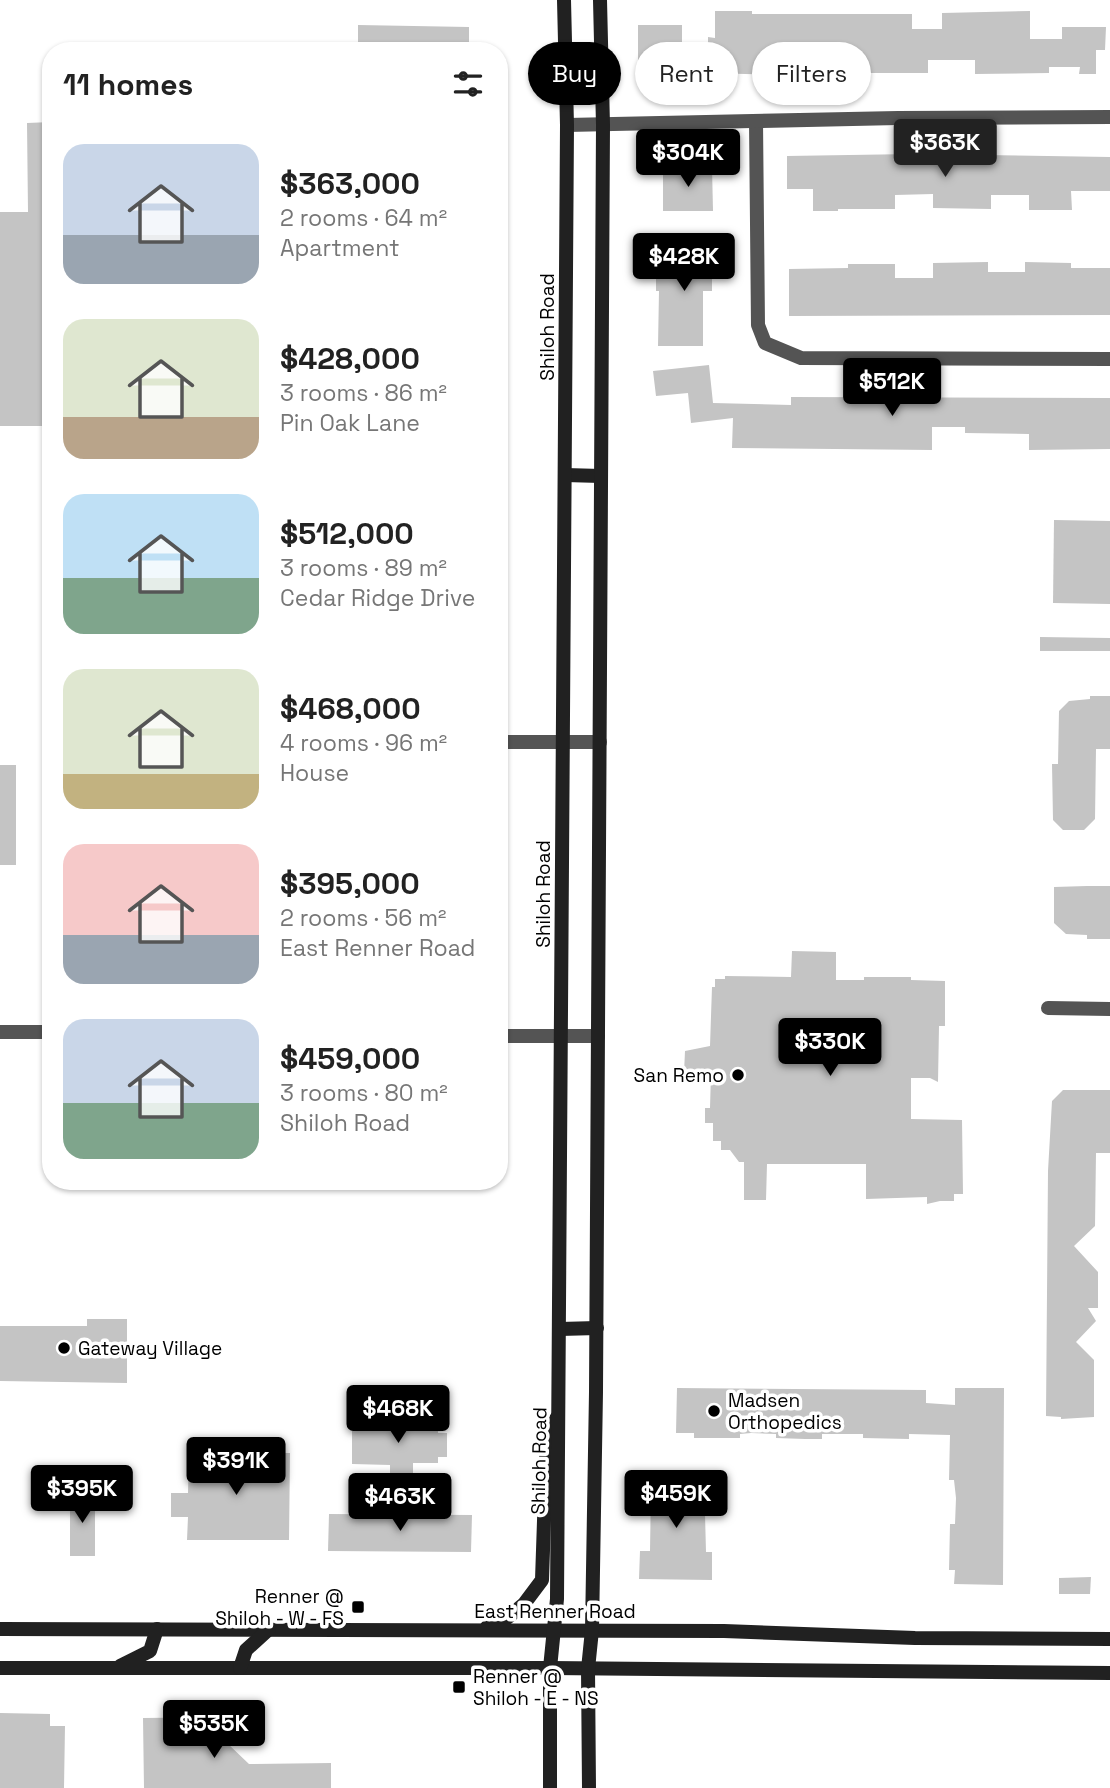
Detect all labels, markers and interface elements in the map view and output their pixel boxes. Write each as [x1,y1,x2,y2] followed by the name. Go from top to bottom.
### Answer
[528,42,621,105] chip: Buy
[635,42,738,105] chip: Rent
[752,42,871,105] chip: Filters
[63,65,193,104] text: 11 homes
[449,65,487,103] icon: filters
[896,120,994,179] pin: $363K
[910,127,980,157] text: $363K
[639,130,737,189] pin: $304K
[652,137,724,167] text: $304K
[280,164,420,203] text: $363,000
[119,172,203,256] icon: home
[280,203,447,233] text: 2 rooms · 64 m²
[280,233,400,263] text: Apartment
[635,233,733,293] pin: $428K
[649,241,719,271] text: $428K
[535,273,560,381] street label: Shiloh Road
[280,339,420,378] text: $428,000
[119,347,203,431] icon: home
[843,358,941,418] pin: $512K
[859,366,925,396] text: $512K
[280,378,447,408] text: 3 rooms · 86 m²
[280,408,420,438] text: Pin Oak Lane
[280,514,414,553] text: $512,000
[119,522,203,606] icon: home
[280,553,447,583] text: 3 rooms · 89 m²
[280,583,475,613] text: Cedar Ridge Drive
[280,689,421,728] text: $468,000
[119,697,203,781] icon: home
[280,728,447,758] text: 4 rooms · 96 m²
[280,758,349,788] text: House
[531,840,556,948] street label: Shiloh Road
[280,864,420,903] text: $395,000
[119,872,203,956] icon: home
[280,903,446,933] text: 2 rooms · 56 m²
[280,933,475,963] text: East Renner Road
[781,1018,879,1078] pin: $330K
[794,1026,866,1056] text: $330K
[280,1039,420,1078] text: $459,000
[119,1047,203,1131] icon: home
[634,1063,724,1088] place label: San Remo
[730,1067,746,1083] marker: San Remo
[280,1078,448,1108] text: 3 rooms · 80 m²
[280,1108,410,1138] text: Shiloh Road
[78,1336,222,1361] place label: Gateway Village
[56,1340,72,1356] marker: Gateway Village
[349,1386,447,1445] pin: $468K
[728,1388,842,1435] place label: Madsen Orthopedics
[363,1393,433,1423] text: $468K
[706,1403,722,1419] marker: Madsen Orthopedics
[526,1407,552,1515] street label: Shiloh Road
[187,1438,285,1497] pin: $391K
[203,1445,269,1475] text: $391K
[33,1466,131,1525] pin: $395K
[627,1470,725,1530] pin: $459K
[47,1473,117,1503] text: $395K
[351,1474,449,1533] pin: $463K
[641,1478,711,1508] text: $459K
[364,1481,436,1511] text: $463K
[215,1584,344,1631] place label: Renner @ Shiloh - W - FS
[350,1599,366,1615] marker: Renner @ Shiloh - W - FS
[474,1599,636,1624] street label: East Renner Road
[473,1664,599,1711] place label: Renner @ Shiloh - E - NS
[451,1679,467,1695] marker: Renner @ Shiloh - E - NS
[165,1700,263,1760] pin: $535K
[179,1708,249,1738] text: $535K

